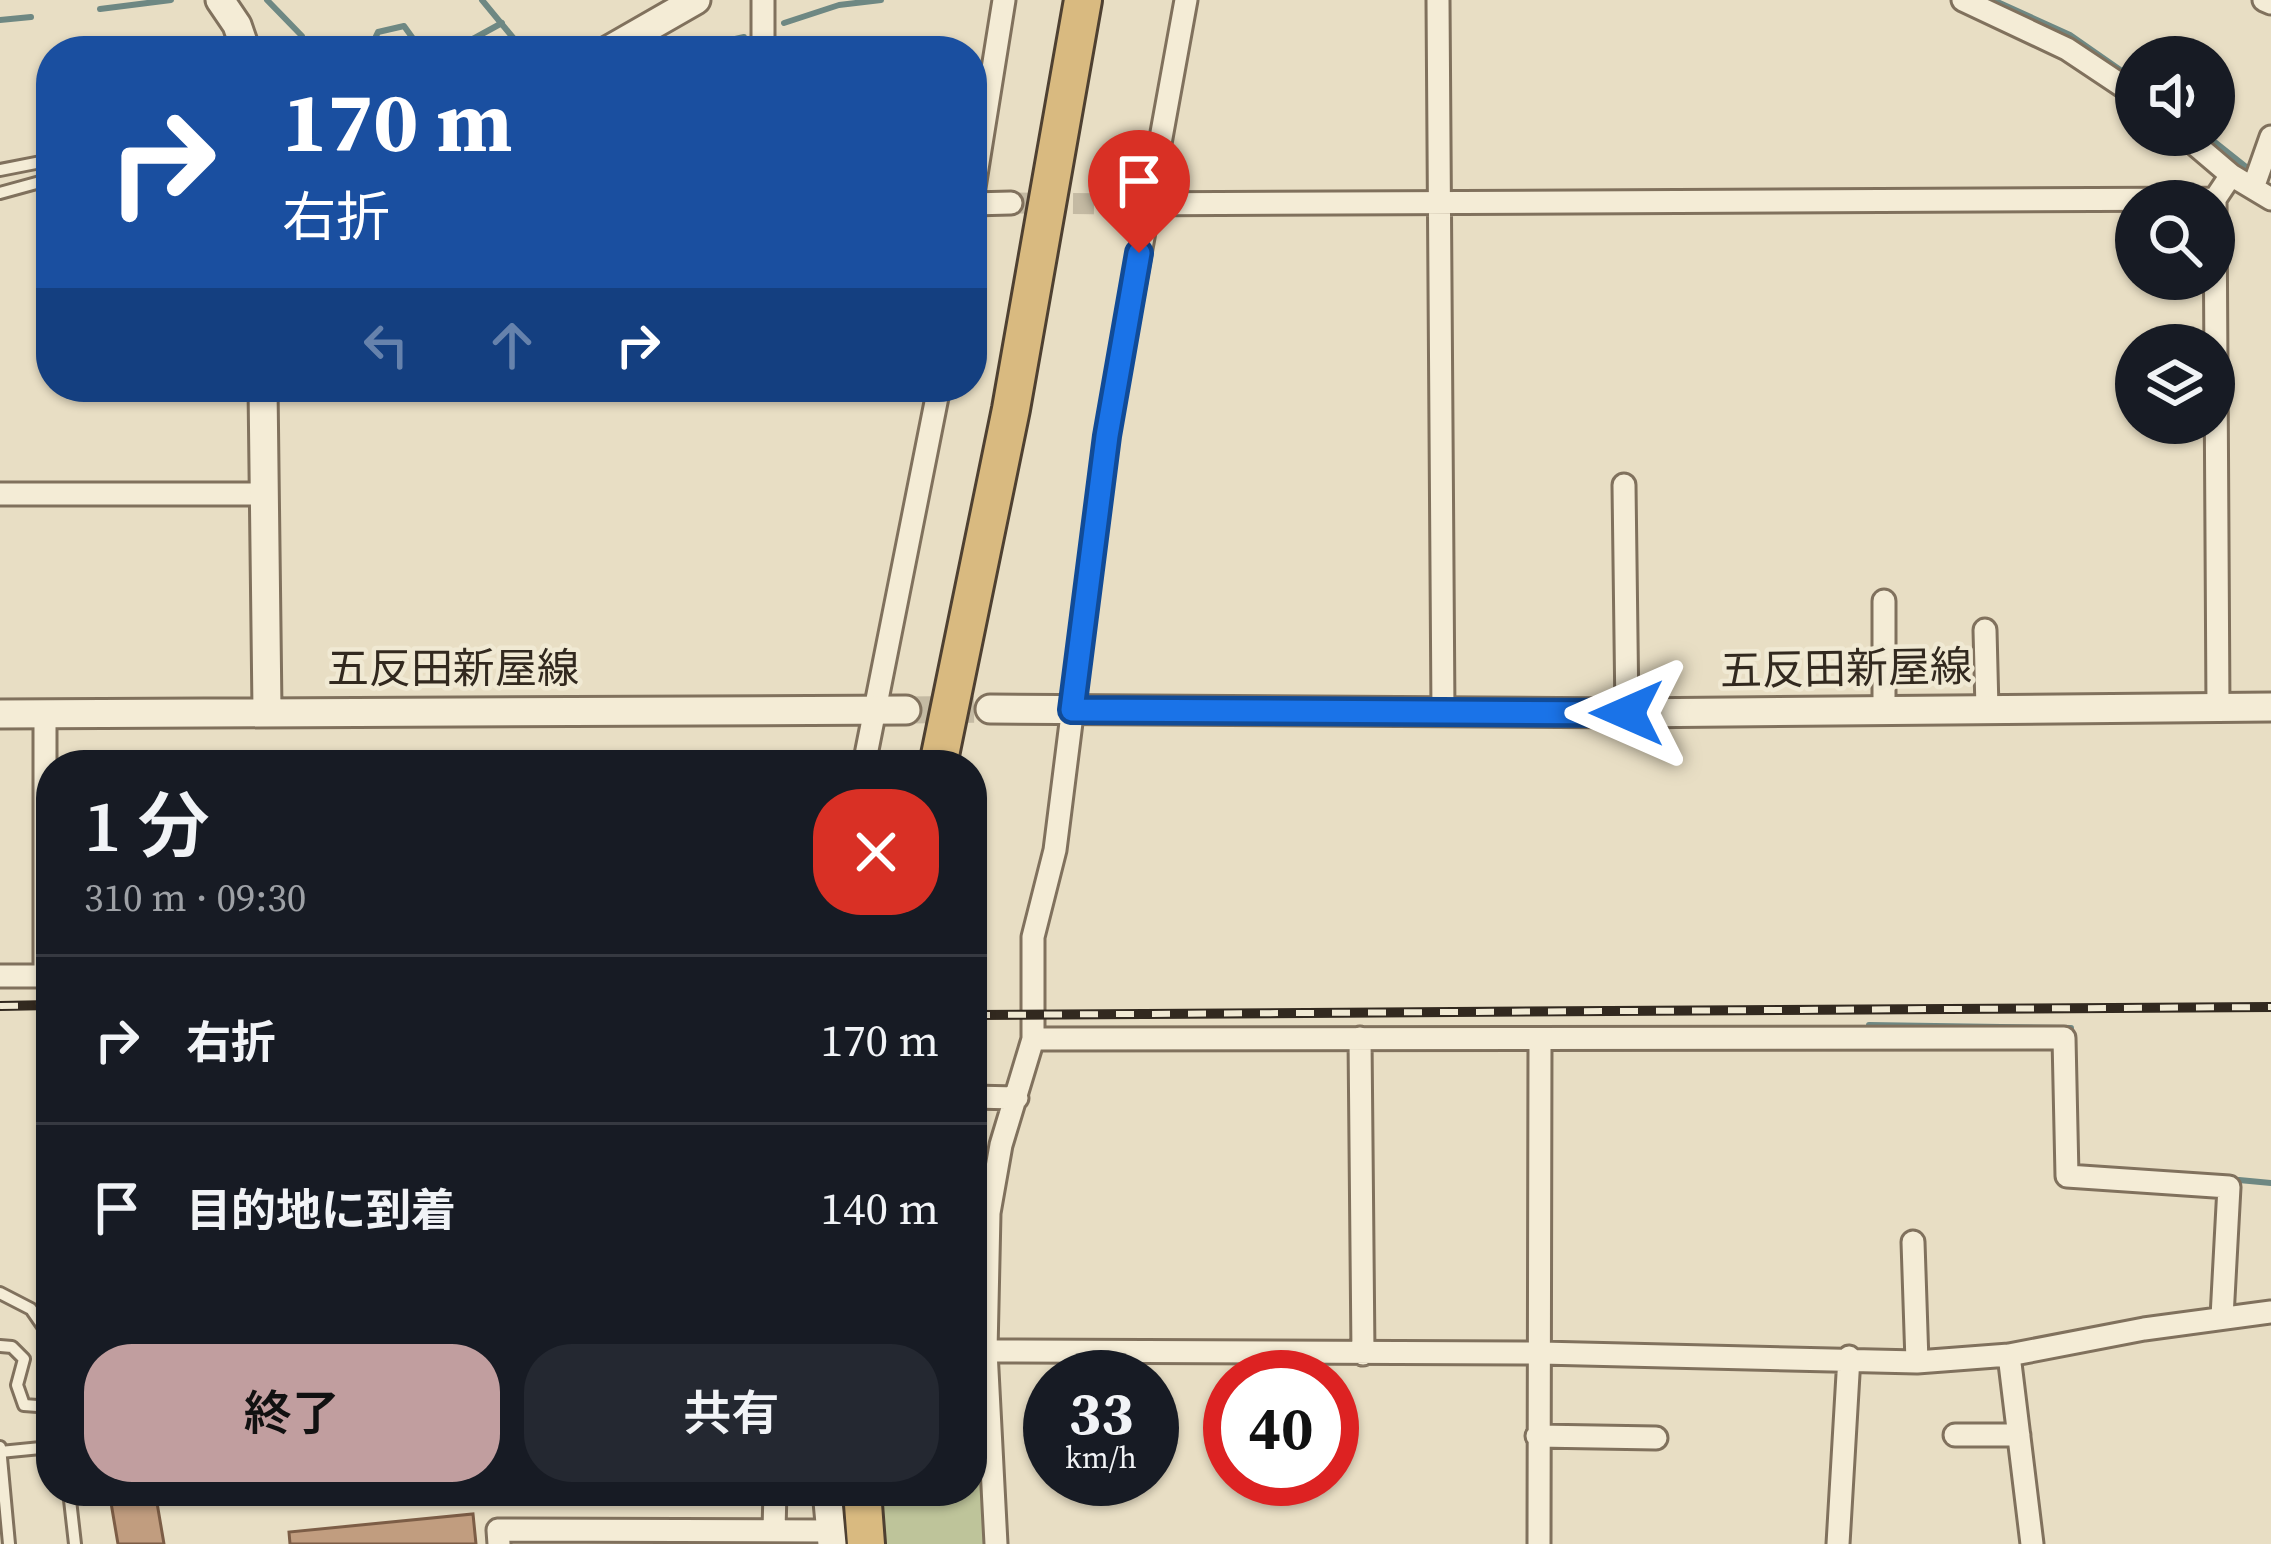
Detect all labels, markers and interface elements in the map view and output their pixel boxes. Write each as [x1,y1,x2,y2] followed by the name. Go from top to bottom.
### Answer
[2115,36,2235,444] map controls
[2115,36,2235,156] button: sound
[282,64,513,179] text: 170 m
[84,84,240,240] icon: right
[1088,130,1190,253] pin
[1106,148,1172,214] icon: arrive
[282,180,390,254] text: 右折
[2115,180,2235,300] button: search
[353,312,419,378] icon: left
[479,312,545,378] icon: ahead
[605,312,671,378] icon: right
[2115,324,2235,444] button: layers
[1720,637,1972,699] street label: 五反田新屋線
[327,639,579,697] street label: 五反田新屋線
[1564,650,1690,776] position arrow
[84,776,210,875] text: 1 分
[813,789,939,915] button: close
[84,871,306,924] text: 310 m · 09:30
[84,1007,150,1073] icon: right
[820,1009,939,1071] text: 170 m
[186,1011,276,1073] text: 右折
[84,1175,150,1241] icon: arrive
[820,1177,939,1239] text: 140 m
[186,1179,456,1241] text: 目的地に到着
[84,1344,500,1482] button: 終了
[524,1344,939,1482] button: 共有
[1203,1350,1359,1506] speed limit sign: 40
[1068,1372,1134,1454] text: 33
[1065,1437,1137,1478] text: km/h

